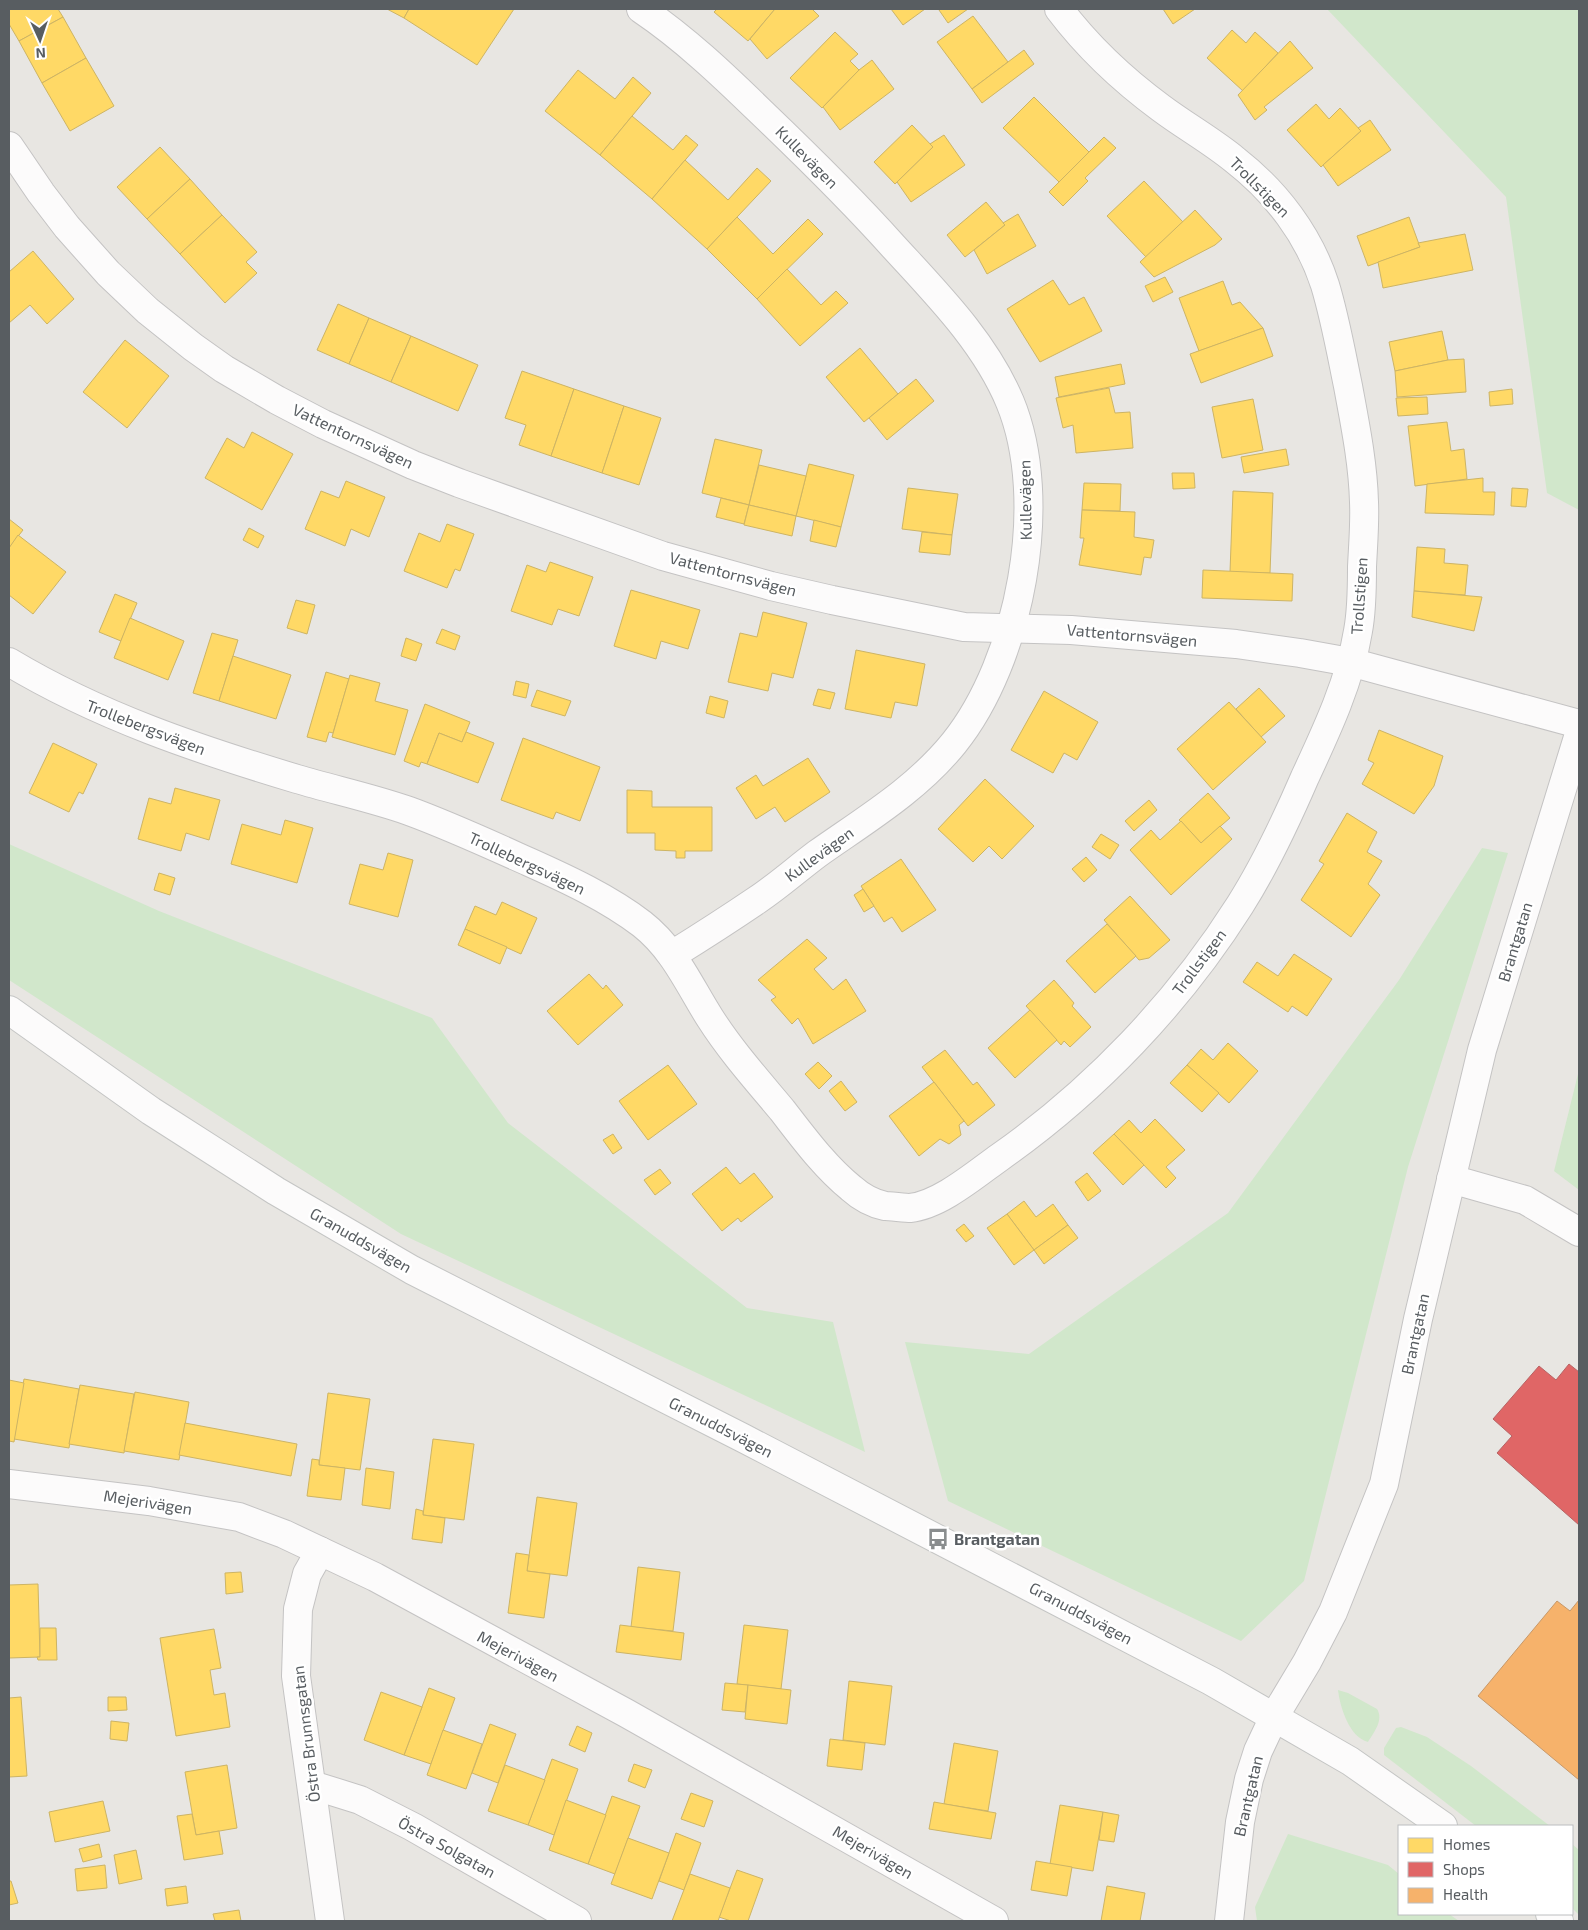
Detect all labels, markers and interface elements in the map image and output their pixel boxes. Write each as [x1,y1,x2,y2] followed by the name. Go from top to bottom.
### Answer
[15,15,65,65] north arrow
[35,45,46,62] text: N
[772,121,843,192] street label: Kullevägen
[1226,153,1294,221] street label: Trollstigen
[290,399,417,472] street label: Vattentornsvägen
[1014,460,1035,540] street label: Kullevägen
[667,547,799,600] street label: Vattentornsvägen
[1346,557,1371,635] street label: Trollstigen
[1066,619,1198,650] street label: Vattentornsvägen
[84,695,209,758] street label: Trollebergsvägen
[781,822,857,885] street label: Kullevägen
[466,827,588,898] street label: Trollebergsvägen
[1493,900,1536,984] street label: Brantgatan
[1168,925,1230,998] street label: Trollstigen
[307,1203,415,1276] street label: Granuddsvägen
[1397,1292,1432,1376] street label: Brantgatan
[666,1392,776,1461] street label: Granuddsvägen
[102,1485,194,1519] street label: Mejerivägen
[925,1526,951,1552] bus stop icon: Brantgatan
[954,1529,1040,1548] place label: Brantgatan
[1026,1577,1136,1648] street label: Granuddsvägen
[474,1626,562,1686] street label: Mejerivägen
[288,1665,323,1804] street label: Östra Brunnsgatan
[1229,1754,1266,1838] street label: Brantgatan
[395,1812,499,1881] street label: Östra Solgatan
[829,1821,917,1883] street label: Mejerivägen
[1398,1825,1573,1915] legend
[1443,1835,1490,1853] text: Homes
[1443,1860,1485,1878] text: Shops
[1443,1885,1488,1903] text: Health

